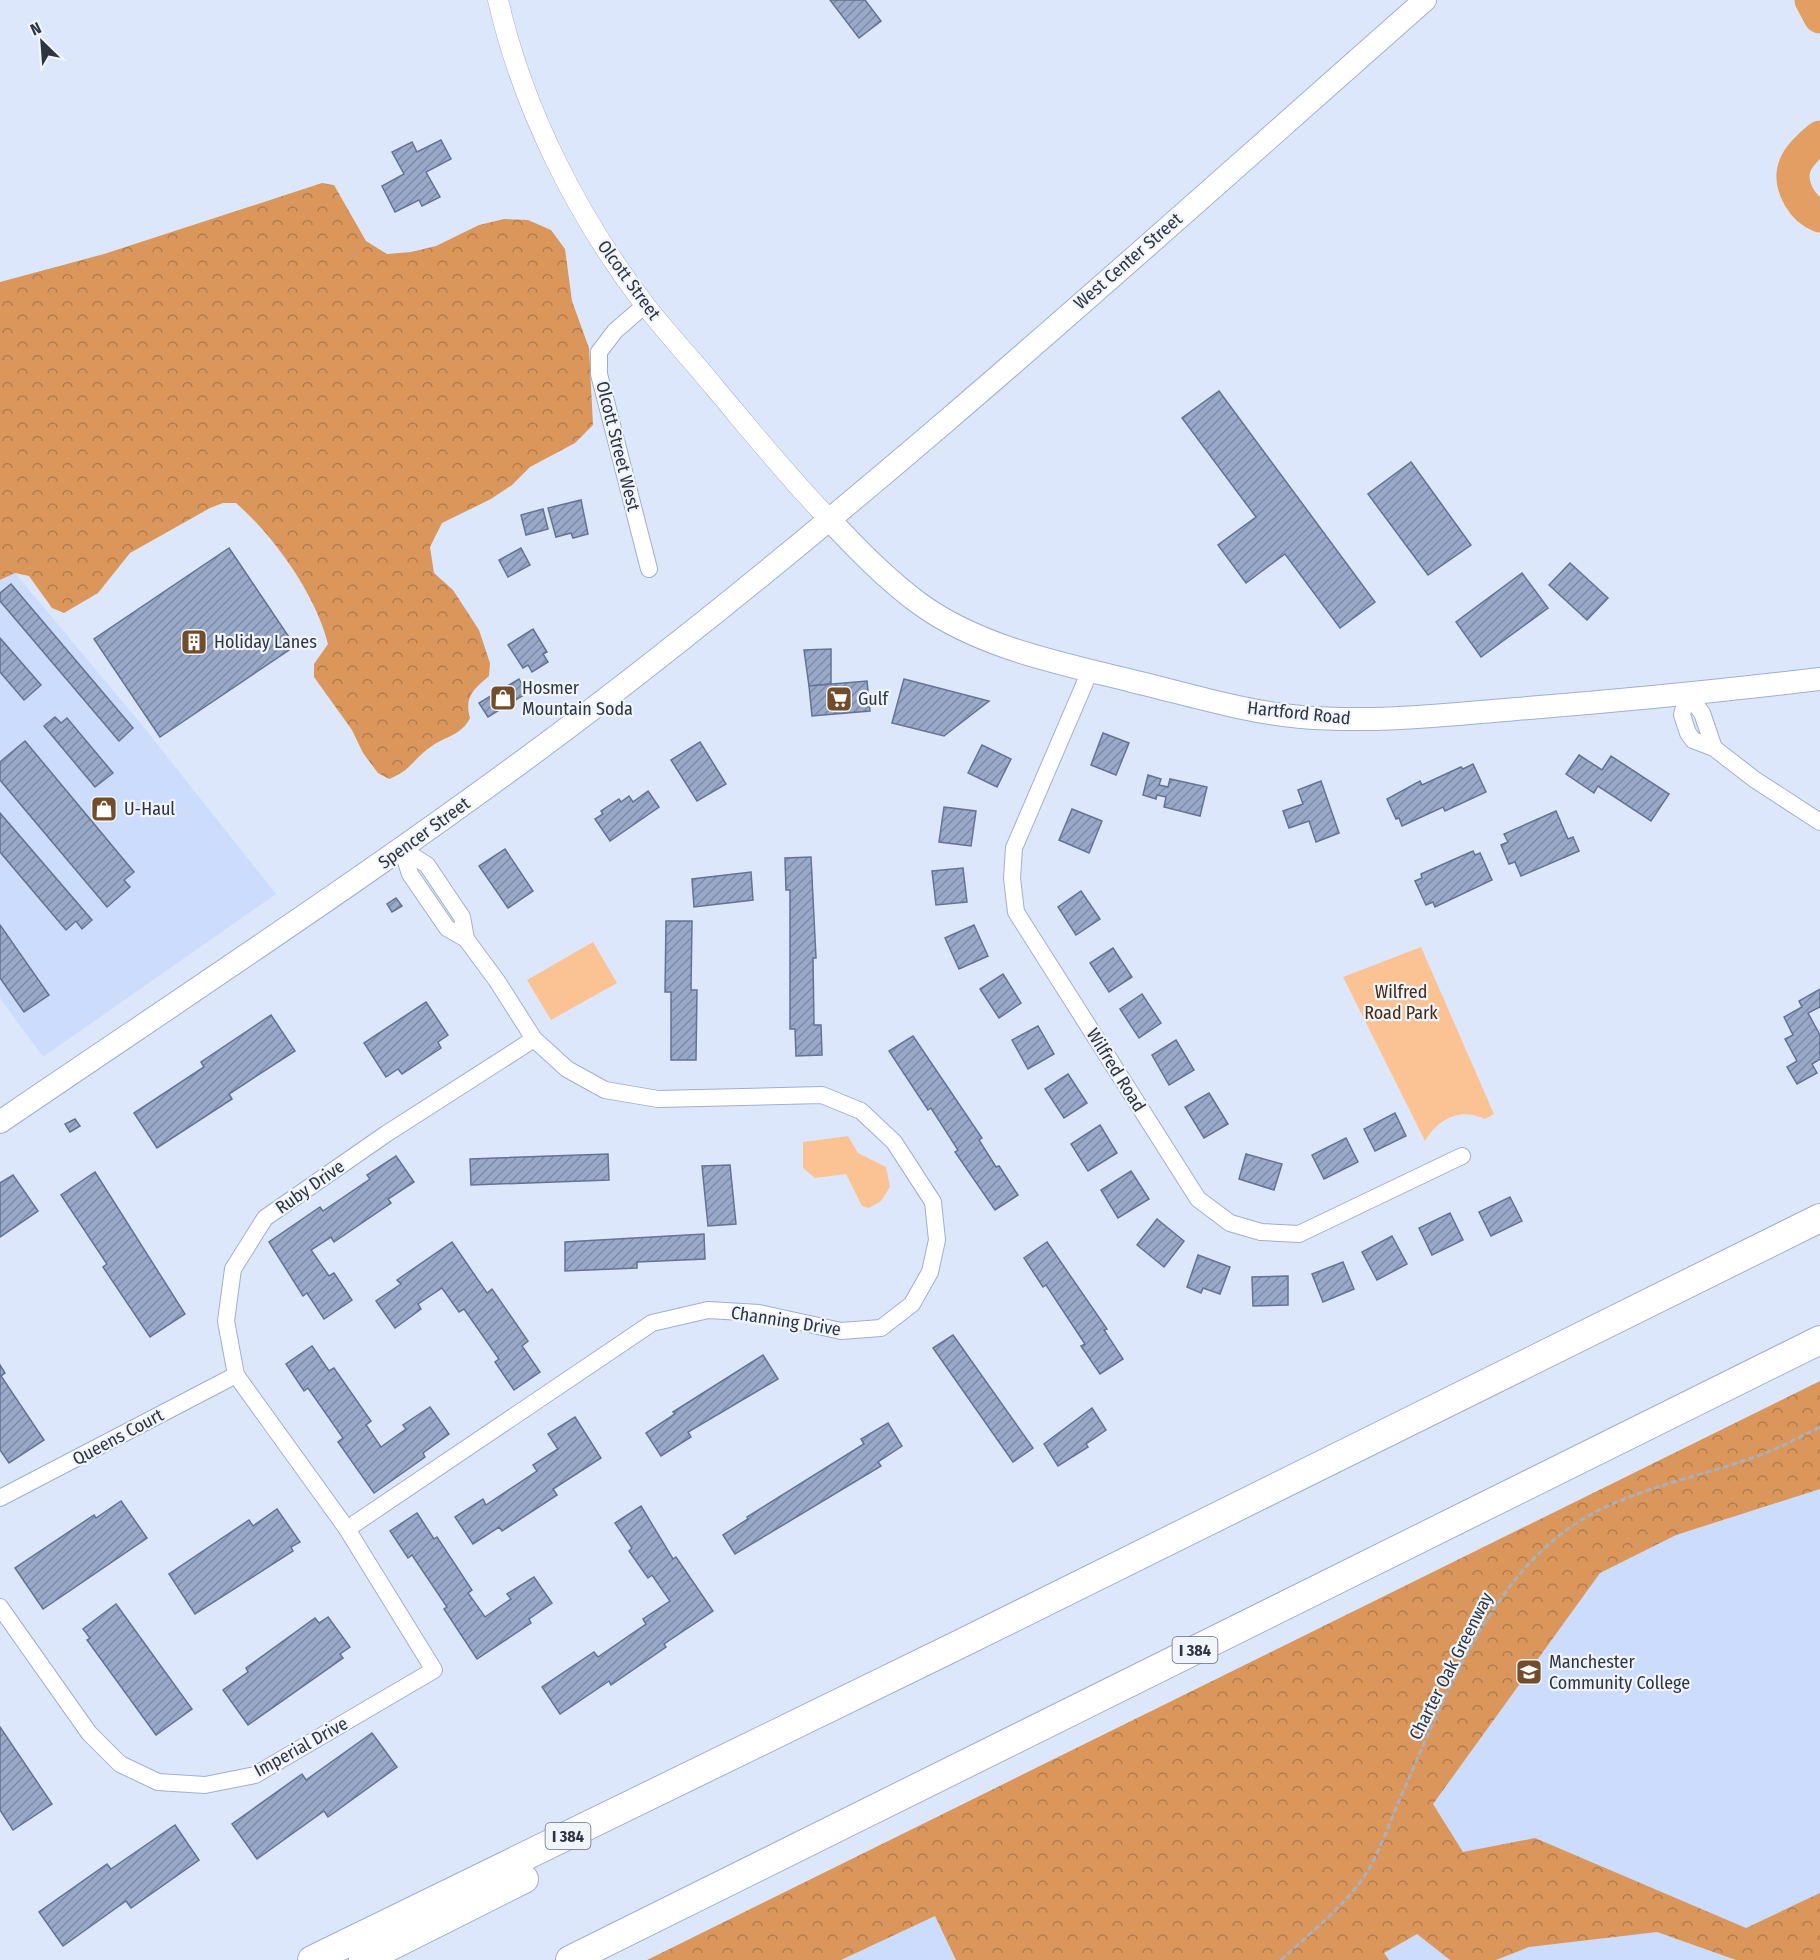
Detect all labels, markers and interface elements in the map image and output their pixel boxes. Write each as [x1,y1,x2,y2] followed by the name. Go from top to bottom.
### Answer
[12,12,72,72] north arrow
[28,18,44,39] text: N
[1069,208,1187,314] street label: West Center Street
[593,236,665,324] street label: Olcott Street
[591,379,645,513] street label: Olcott Street West
[179,627,209,657] building icon: Holiday Lanes
[214,631,317,653] place label: Holiday Lanes
[522,677,633,720] place label: Hosmer Mountain Soda
[488,683,518,713] shop icon: Hosmer Mountain Soda
[824,684,854,714] supermarket icon: Gulf
[858,688,889,710] place label: Gulf
[1246,697,1352,729] street label: Hartford Road
[374,792,474,874] street label: Spencer Street
[89,794,119,824] shop icon: U-Haul
[124,798,175,820] place label: U-Haul
[1364,981,1438,1024] park label: Wilfred Road Park
[1082,1024,1150,1116] street label: Wilfred Road
[271,1155,349,1219] street label: Ruby Drive
[729,1301,843,1341] street label: Channing Drive
[69,1404,167,1470] street label: Queens Court
[1404,1589,1498,1743] street label: Charter Oak Greenway
[1172,1637,1218,1663] road number: I 384
[1549,1651,1690,1694] place label: Manchester Community College
[1514,1657,1544,1687] school or university icon: Manchester Community College
[250,1712,352,1782] street label: Imperial Drive
[546,1823,590,1849] road number: I 384

